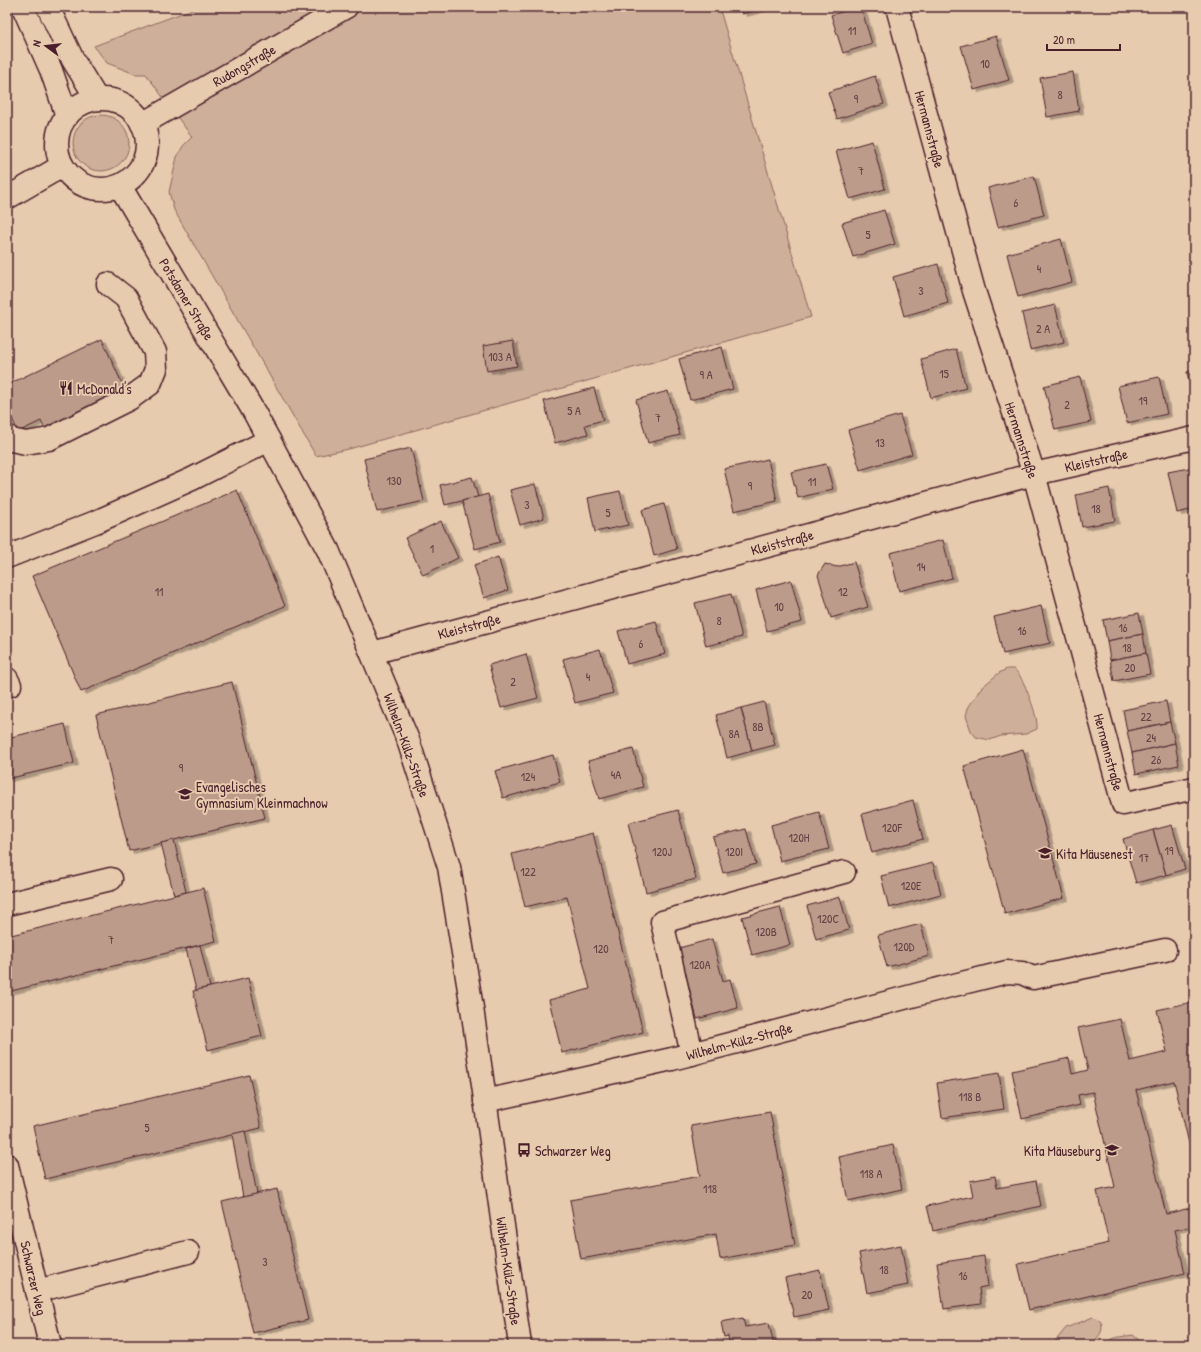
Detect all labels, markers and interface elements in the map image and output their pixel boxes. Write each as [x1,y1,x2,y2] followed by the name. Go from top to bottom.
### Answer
[848,22,856,39] house number: 11
[26,26,66,66] north arrow
[1047,26,1120,52] scale bar
[1053,31,1075,48] text: 20 m
[29,39,44,48] text: N
[209,39,280,92] street label: Rudongstraße
[980,55,990,72] house number: 10
[1057,86,1063,103] house number: 8
[910,88,950,170] street label: Hermannstraße
[854,90,859,107] house number: 9
[858,162,864,179] house number: 7
[1014,194,1019,211] house number: 6
[865,226,871,243] house number: 5
[154,255,219,344] street label: Potsdamer Straße
[1037,260,1042,277] house number: 4
[918,282,924,299] house number: 3
[1036,320,1050,337] house number: 2 A
[488,348,512,365] house number: 103 A
[939,365,949,382] house number: 15
[699,366,713,383] house number: 9 A
[77,379,132,398] place label: McDonald's
[58,380,74,396] restaurant icon: McDonald's
[1139,392,1148,409] house number: 19
[1064,396,1070,413] house number: 2
[1000,399,1043,481] street label: Hermannstraße
[567,402,581,419] house number: 5 A
[655,409,661,426] house number: 7
[875,434,885,451] house number: 13
[1063,443,1130,477] street label: Kleiststraße
[386,472,402,489] house number: 130
[808,473,816,490] house number: 11
[748,477,753,494] house number: 9
[524,496,530,513] house number: 3
[1091,500,1101,517] house number: 18
[605,504,611,521] house number: 5
[749,524,816,560] street label: Kleiststraße
[430,540,434,557] house number: 1
[917,558,926,575] house number: 14
[155,583,163,600] house number: 11
[838,583,848,600] house number: 12
[774,598,784,615] house number: 10
[436,608,503,644] street label: Kleiststraße
[716,612,722,629] house number: 8
[1118,619,1128,636] house number: 16
[1017,622,1027,639] house number: 16
[639,635,644,652] house number: 6
[1122,639,1132,656] house number: 18
[1125,659,1136,676] house number: 20
[586,668,591,685] house number: 4
[510,673,516,690] house number: 2
[378,690,435,800] street label: Wilhelm-Külz-Straße
[1140,708,1152,725] house number: 22
[1089,711,1129,793] street label: Hermannstraße
[752,718,764,735] house number: 8B
[728,725,740,742] house number: 8A
[1146,729,1157,746] house number: 24
[1151,751,1161,768] house number: 26
[179,759,184,776] house number: 9
[611,766,621,783] house number: 4A
[521,768,536,785] house number: 124
[196,777,328,813] place label: Evangelisches Gymnasium Kleinmachnow
[177,786,193,802] school or university icon: Evangelisches Gymnasium Kleinmachnow
[882,819,902,836] house number: 120F
[789,829,810,846] house number: 120H
[1165,842,1174,859] house number: 19
[652,843,672,860] house number: 120J
[725,843,743,860] house number: 120I
[1056,844,1133,863] place label: Kita Mäusenest
[1037,845,1053,861] school or university icon: Kita Mäusenest
[1139,849,1149,866] house number: 17
[520,863,536,880] house number: 122
[901,877,922,894] house number: 120E
[817,910,839,927] house number: 120C
[755,923,777,940] house number: 120B
[108,931,114,948] house number: 7
[893,938,915,955] house number: 120D
[593,940,609,957] house number: 120
[689,956,711,973] house number: 120A
[684,1018,795,1065] street label: Wilhelm-Külz-Straße
[959,1088,981,1105] house number: 118 B
[144,1119,150,1136] house number: 5
[535,1141,611,1161] place label: Schwarzer Weg
[1024,1141,1101,1161] place label: Kita Mäuseburg
[516,1142,532,1158] bus stop icon: Schwarzer Weg
[1104,1142,1120,1158] school or university icon: Kita Mäuseburg
[860,1165,882,1182] house number: 118 A
[703,1180,717,1197] house number: 118
[491,1216,526,1327] street label: Wilhelm-Külz-Straße
[15,1239,52,1317] street label: Schwarzer Weg
[262,1253,268,1270] house number: 3
[879,1261,889,1278] house number: 18
[958,1267,968,1284] house number: 16
[802,1286,813,1303] house number: 20

